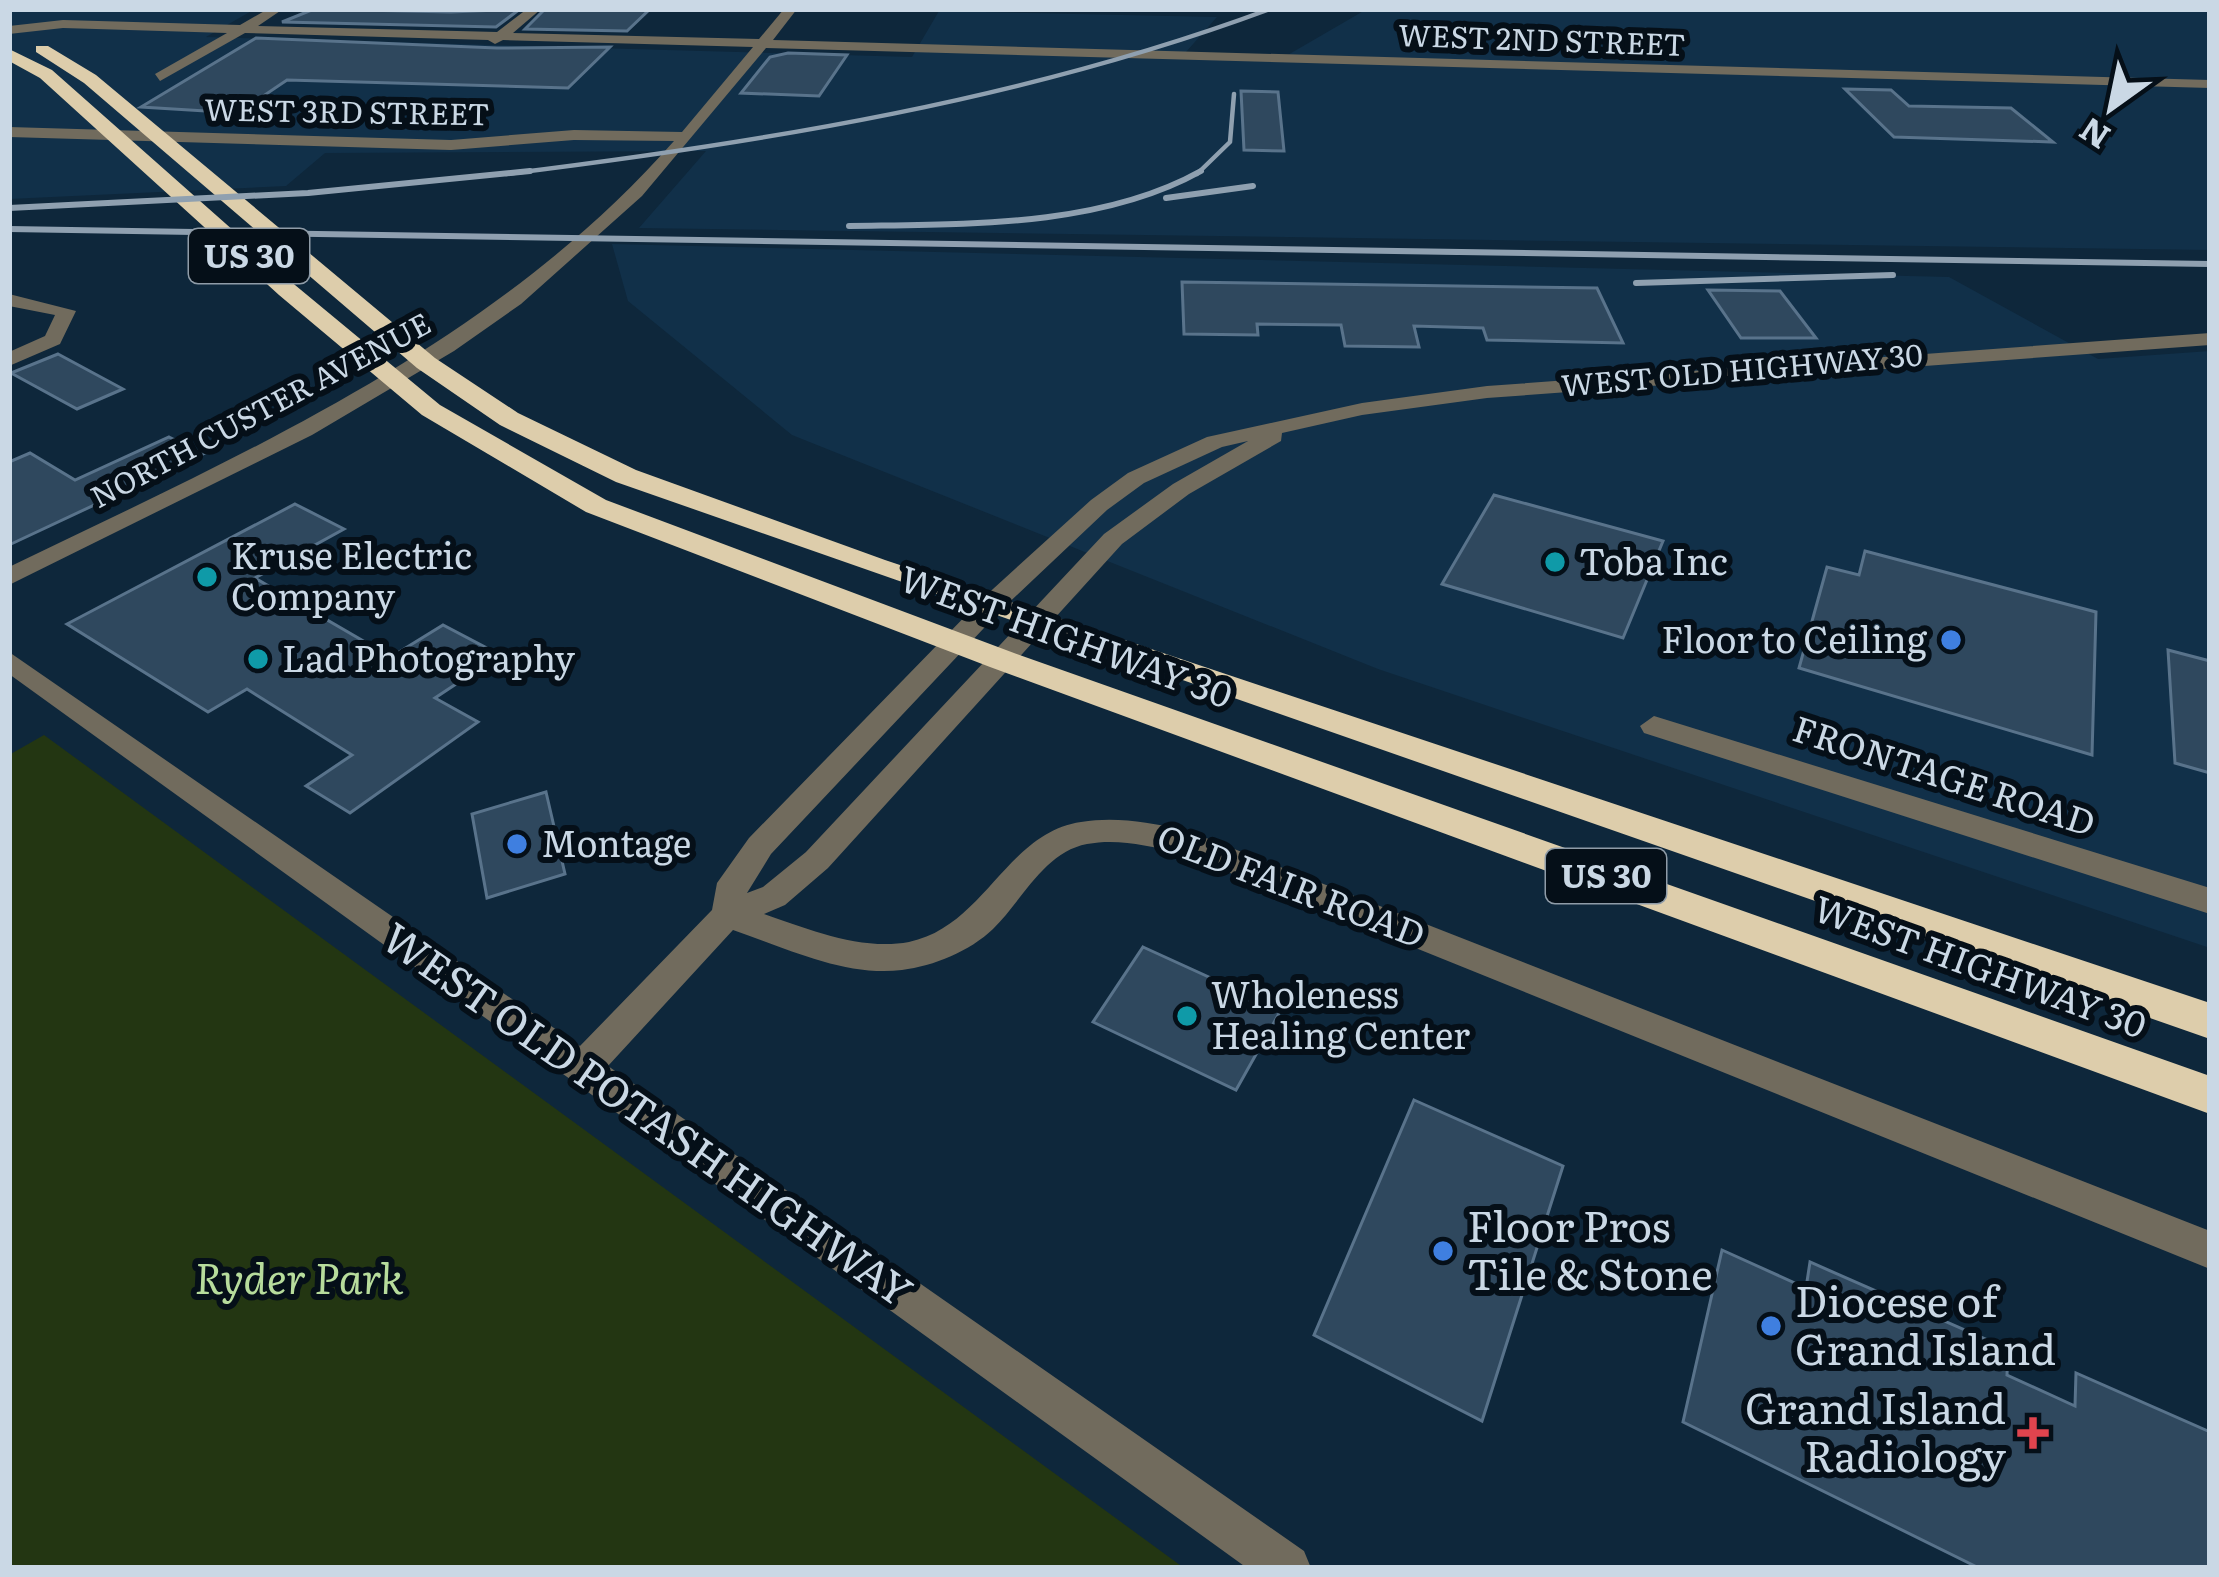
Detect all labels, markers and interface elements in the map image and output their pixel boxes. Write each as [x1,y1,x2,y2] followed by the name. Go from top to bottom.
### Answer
[1398,11,1686,65] street label: WEST 2ND STREET
[2051,48,2171,168] north arrow
[204,86,490,134] street label: WEST 3RD STREET
[2068,107,2118,163] text: N
[189,229,309,283] road number: US 30
[81,300,438,517] street label: NORTH CUSTER AVENUE
[1559,330,1924,406] street label: WEST OLD HIGHWAY 30
[231,527,472,621] place label: Kruse Electric Company
[1579,533,1728,586] place label: Toba Inc
[1542,549,1568,575] marker: Toba Inc
[893,550,1240,719] street label: WEST HIGHWAY 30
[194,564,220,590] marker: Kruse Electric Company
[1661,611,1928,664] place label: Floor to Ceiling
[1938,627,1964,653] marker: Floor to Ceiling
[282,630,575,683] place label: Lad Photography
[245,646,271,672] marker: Lad Photography
[1787,700,2103,847] street label: FRONTAGE ROAD
[1150,808,1433,959] street label: OLD FAIR ROAD
[541,815,692,868] place label: Montage
[504,831,530,857] marker: Montage
[1546,849,1666,903] road number: US 30
[1807,880,2154,1049] street label: WEST HIGHWAY 30
[371,905,926,1320] street label: WEST OLD POTASH HIGHWAY
[1211,966,1470,1060] place label: Wholeness Healing Center
[1174,1003,1200,1029] marker: Wholeness Healing Center
[1467,1193,1713,1303] place label: Floor Pros Tile & Stone
[1430,1238,1456,1264] marker: Floor Pros Tile & Stone
[194,1245,404,1307] park label: Ryder Park
[1795,1268,2056,1378] place label: Diocese of Grand Island
[1758,1313,1784,1339] marker: Diocese of Grand Island
[1745,1375,2007,1485] place label: Grand Island Radiology
[2017,1417,2049,1449] marker: Grand Island Radiology

